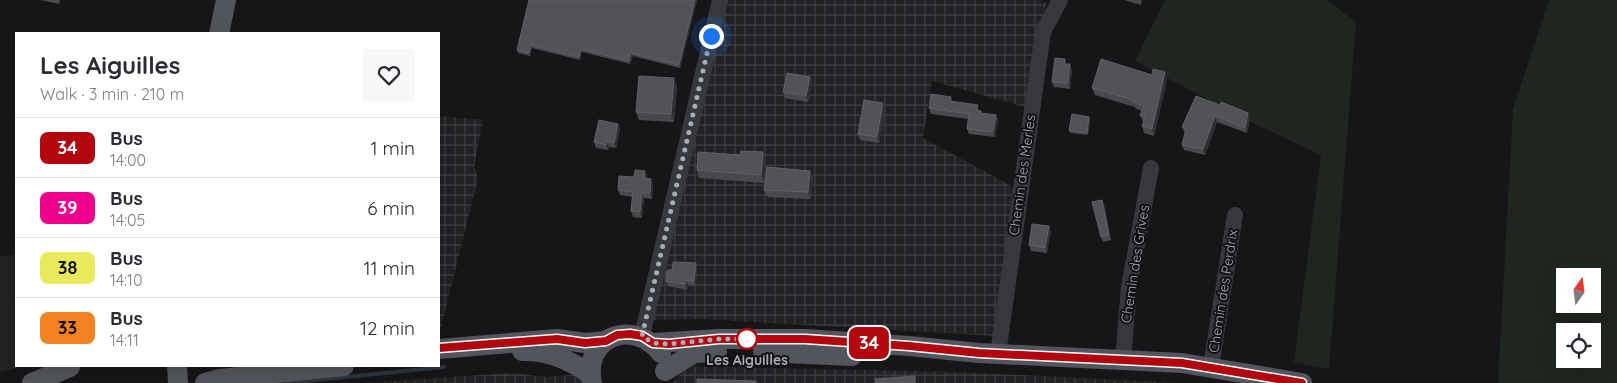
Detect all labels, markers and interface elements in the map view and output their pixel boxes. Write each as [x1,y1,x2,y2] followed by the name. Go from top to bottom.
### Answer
[699,24,724,49] your location
[363,49,415,101] button: heart
[40,50,180,80] text: Les Aiguilles
[40,84,184,104] text: Walk · 3 min · 210 m
[1005,113,1039,237] street label: Chemin des Merles
[110,126,143,150] text: Bus
[57,136,78,159] text: 34
[370,136,415,160] text: 1 min
[110,150,146,170] text: 14:00
[110,186,143,210] text: Bus
[58,196,77,219] text: 39
[367,196,415,220] text: 6 min
[1117,204,1153,324] street label: Chemin des Grives
[110,210,145,230] text: 14:05
[1204,228,1242,354] street label: Chemin des Perdrix
[110,246,143,270] text: Bus
[58,256,77,279] text: 38
[363,256,415,280] text: 11 min
[1556,268,1601,312] north arrow
[1556,268,1601,368] map controls
[110,270,143,290] text: 14:10
[110,306,143,330] text: Bus
[58,316,77,339] text: 33
[360,316,415,340] text: 12 min
[1556,323,1601,368] button: locate
[846,327,892,359] line badge: 34
[736,328,758,350] marker: Les Aiguilles
[110,330,139,350] text: 14:11
[859,331,879,354] text: 34
[706,351,788,369] place label: Les Aiguilles

